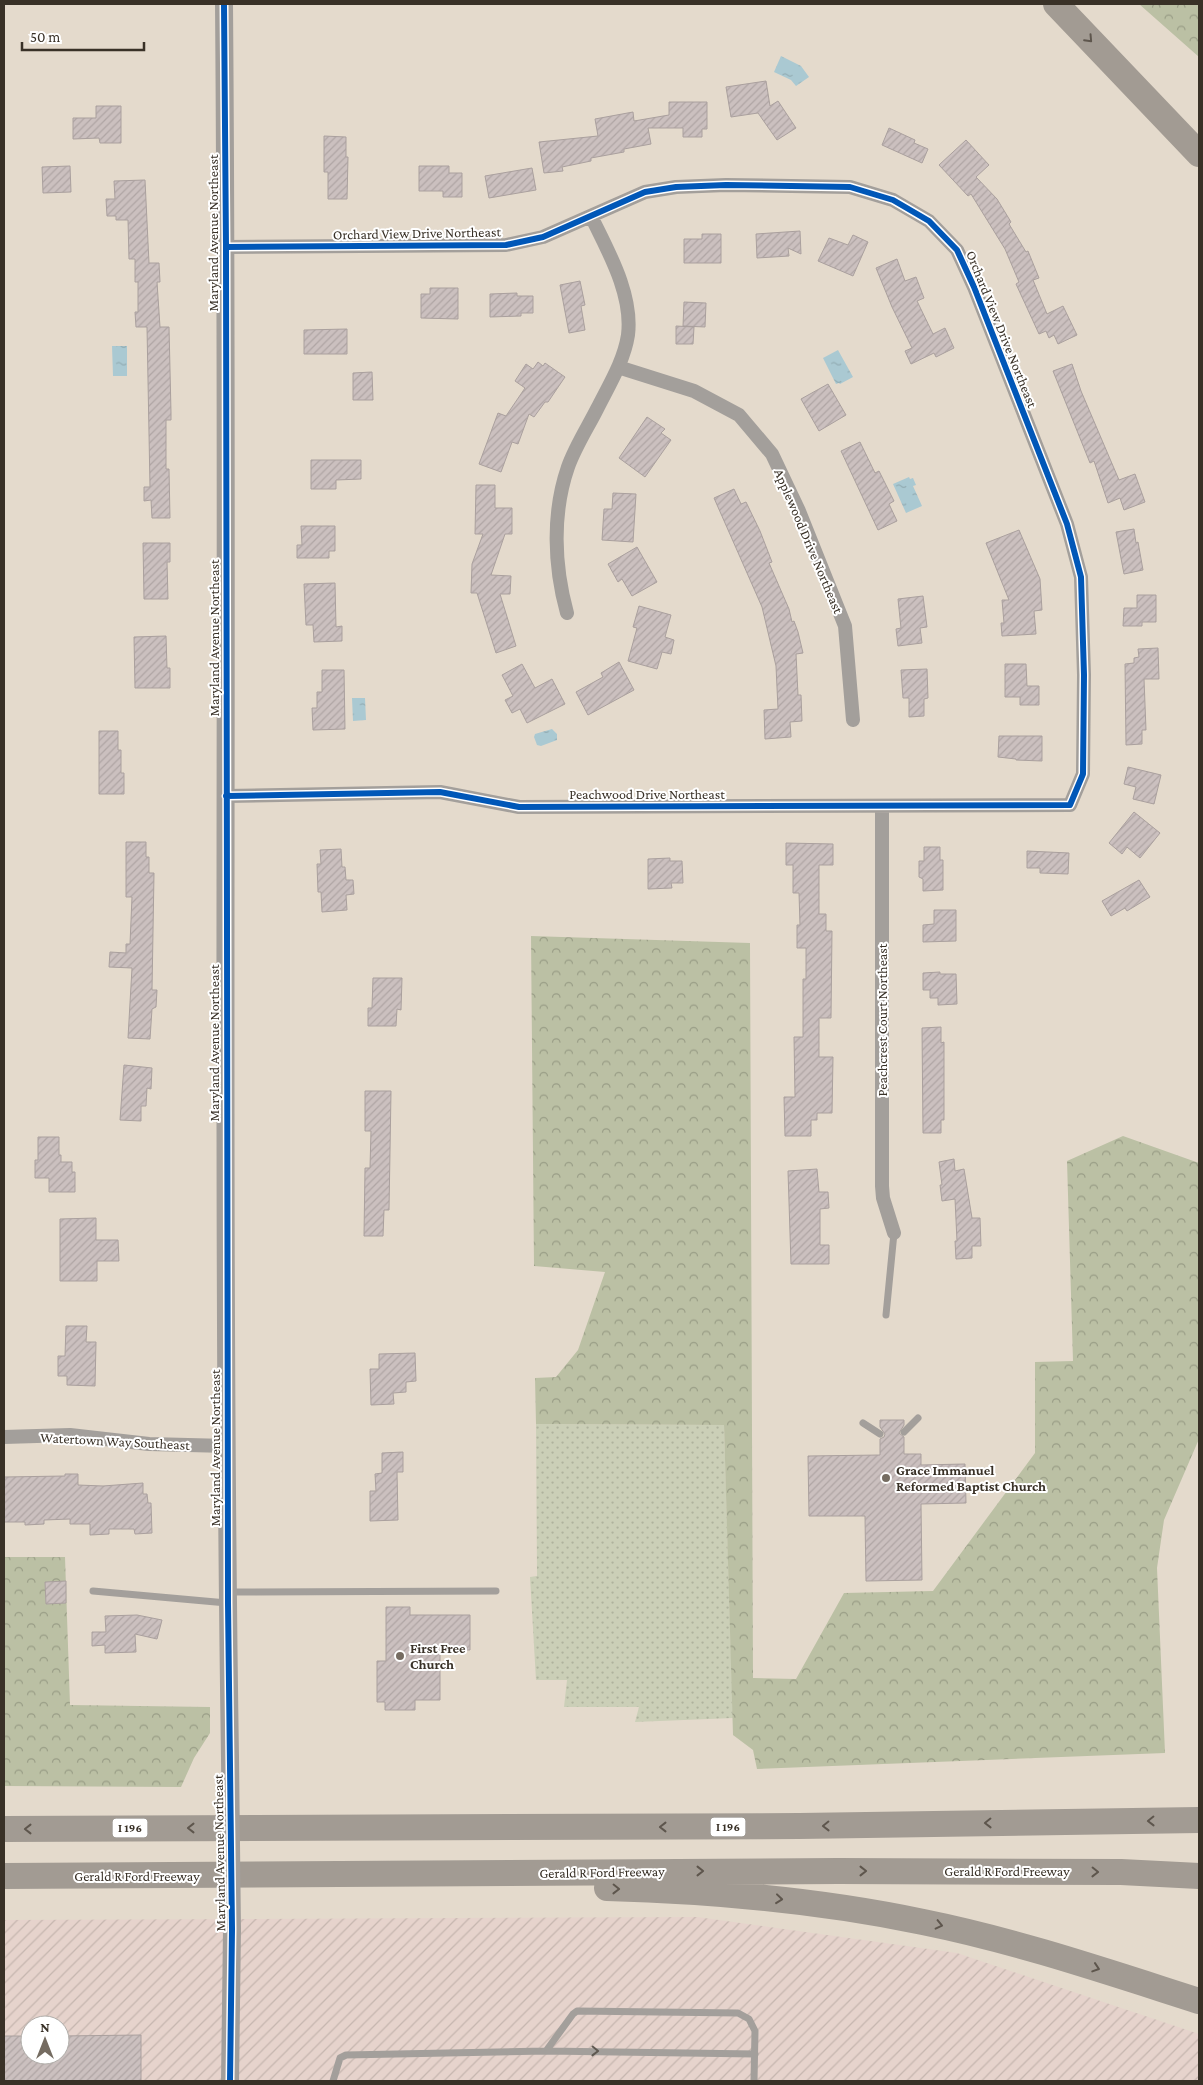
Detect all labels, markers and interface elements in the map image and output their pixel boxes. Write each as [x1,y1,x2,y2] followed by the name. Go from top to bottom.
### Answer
[22,20,145,52] scale bar
[30,29,60,45] text: 50 m
[1083,34,1092,43] one-way arrow
[205,154,221,312] street label: Maryland Avenue Northeast
[333,224,501,242] street label: Orchard View Drive Northeast
[963,248,1041,410] street label: Orchard View Drive Northeast
[771,466,847,616] street label: Applewood Drive Northeast
[206,559,222,717] street label: Maryland Avenue Northeast
[569,786,725,802] street label: Peachwood Drive Northeast
[874,943,890,1096] street label: Peachcrest Court Northeast
[206,964,222,1122] street label: Maryland Avenue Northeast
[207,1369,223,1527] street label: Maryland Avenue Northeast
[40,1429,191,1453] street label: Watertown Way Southeast
[896,1462,1046,1494] place label: Grace Immanuel Reformed Baptist Church
[880,1472,892,1484] marker: Grace Immanuel Reformed Baptist Church
[410,1640,466,1672] place label: First Free Church
[394,1650,406,1662] marker: First Free Church
[210,1774,228,1932] street label: Maryland Avenue Northeast
[1146,1816,1154,1826] one-way arrow
[710,1818,746,1836] road number: I 196
[984,1818,992,1829] one-way arrow
[112,1819,148,1838] road number: I 196
[821,1821,829,1831] one-way arrow
[659,1822,666,1832] one-way arrow
[24,1823,32,1834] one-way arrow
[187,1823,194,1833] one-way arrow
[539,1863,665,1881] street label: Gerald R Ford Freeway
[944,1863,1070,1879] street label: Gerald R Ford Freeway
[697,1866,705,1876] one-way arrow
[860,1866,867,1876] one-way arrow
[1092,1866,1100,1877] one-way arrow
[74,1868,200,1884] street label: Gerald R Ford Freeway
[613,1883,621,1894] one-way arrow
[775,1893,783,1904] one-way arrow
[934,1919,943,1930] one-way arrow
[1091,1962,1099,1972] one-way arrow
[20,2015,70,2065] north arrow
[40,2019,50,2035] text: N
[591,2046,599,2057] one-way arrow

